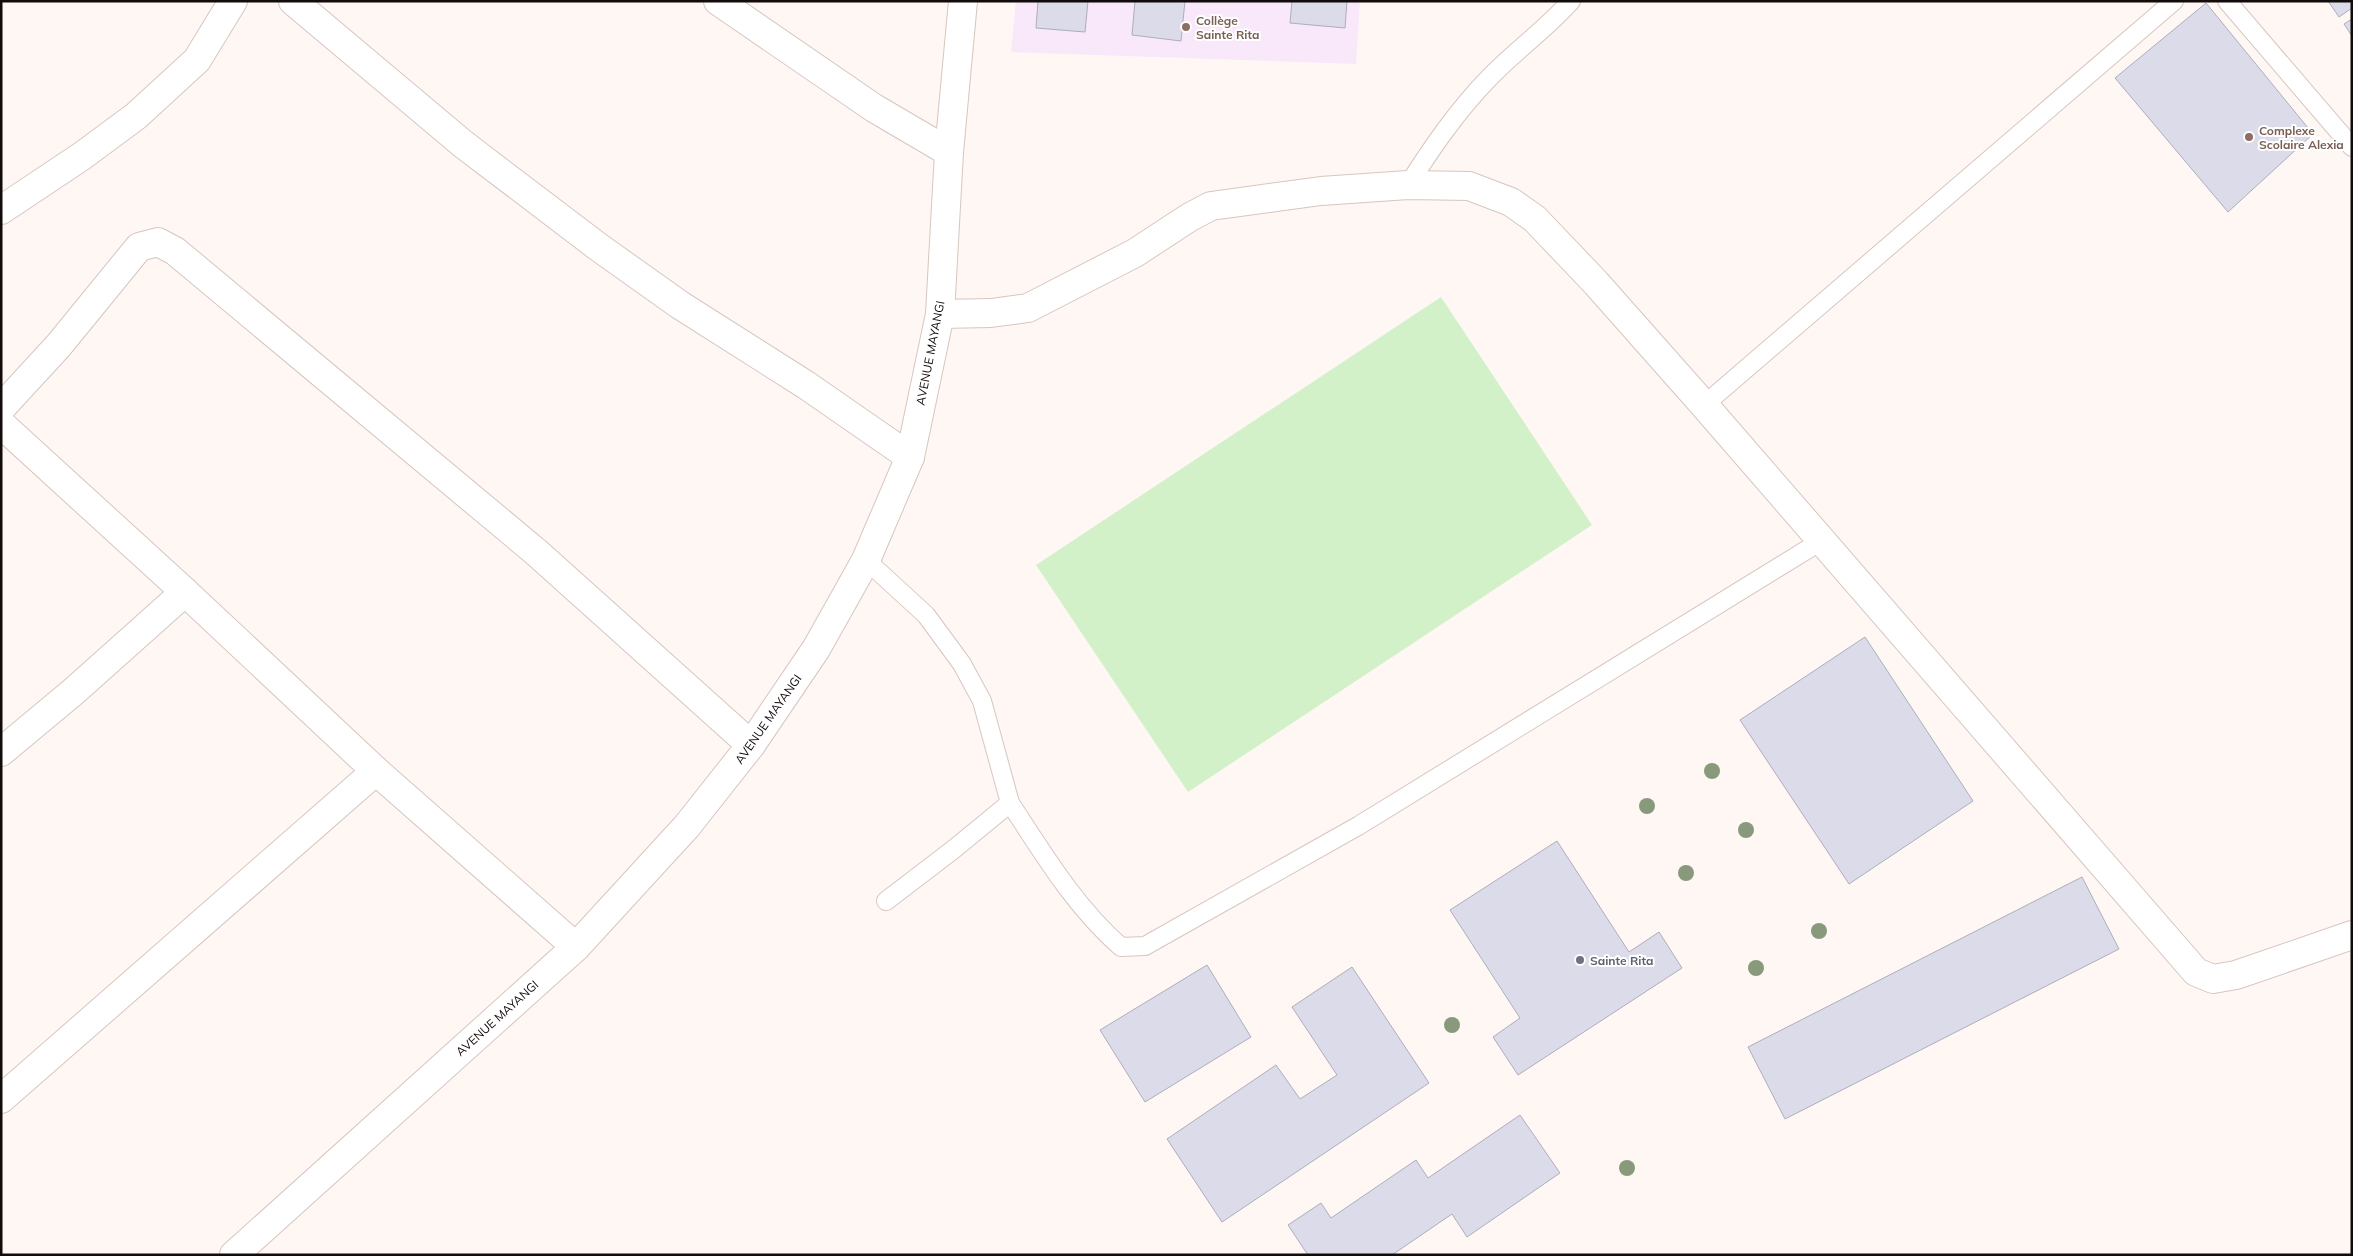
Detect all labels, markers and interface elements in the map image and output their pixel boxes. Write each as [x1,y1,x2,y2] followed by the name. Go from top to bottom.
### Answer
[1196,13,1259,42] place label: Collège Sainte Rita
[1180,21,1192,33] marker: Collège Sainte Rita
[2259,123,2344,152] place label: Complexe Scolaire Alexia
[2243,131,2255,143] marker: Complexe Scolaire Alexia
[913,300,947,406] street label: AVENUE MAYANGI
[731,671,805,767] street label: AVENUE MAYANGI
[1590,953,1653,968] place label: Sainte Rita
[1574,954,1586,966] marker: Sainte Rita
[453,977,541,1059] street label: AVENUE MAYANGI

